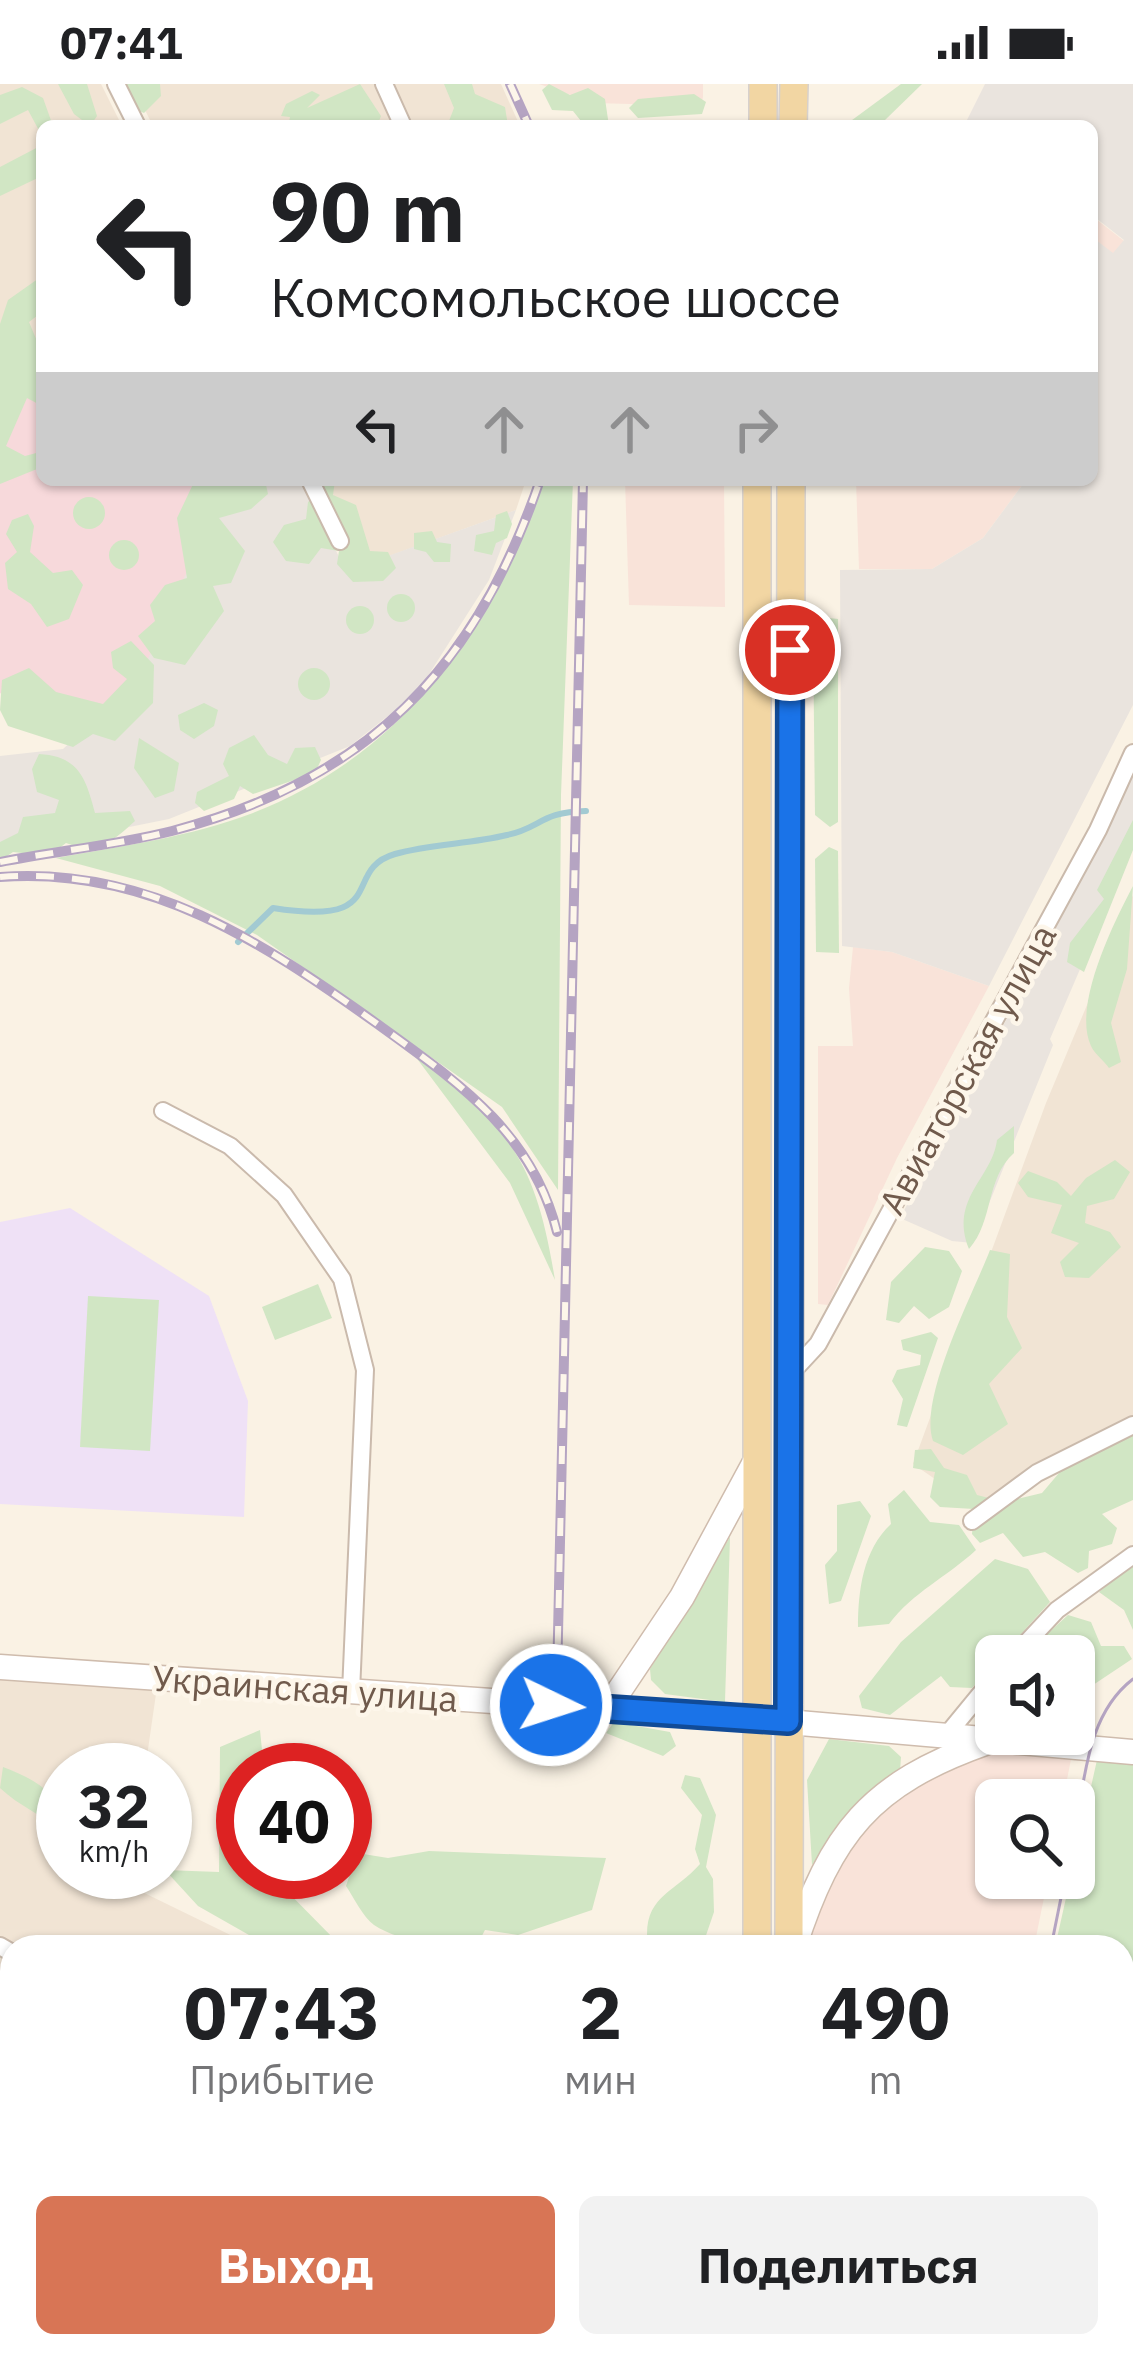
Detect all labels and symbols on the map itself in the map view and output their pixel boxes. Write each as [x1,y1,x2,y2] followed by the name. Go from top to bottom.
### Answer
[739,599,841,701] pin
[868,916,1066,1222] street label: Авиаторская улица
[488,1642,614,1768] position arrow
[150,1654,460,1722] street label: Украинская улица
[216,1743,372,1899] speed limit sign: 40

